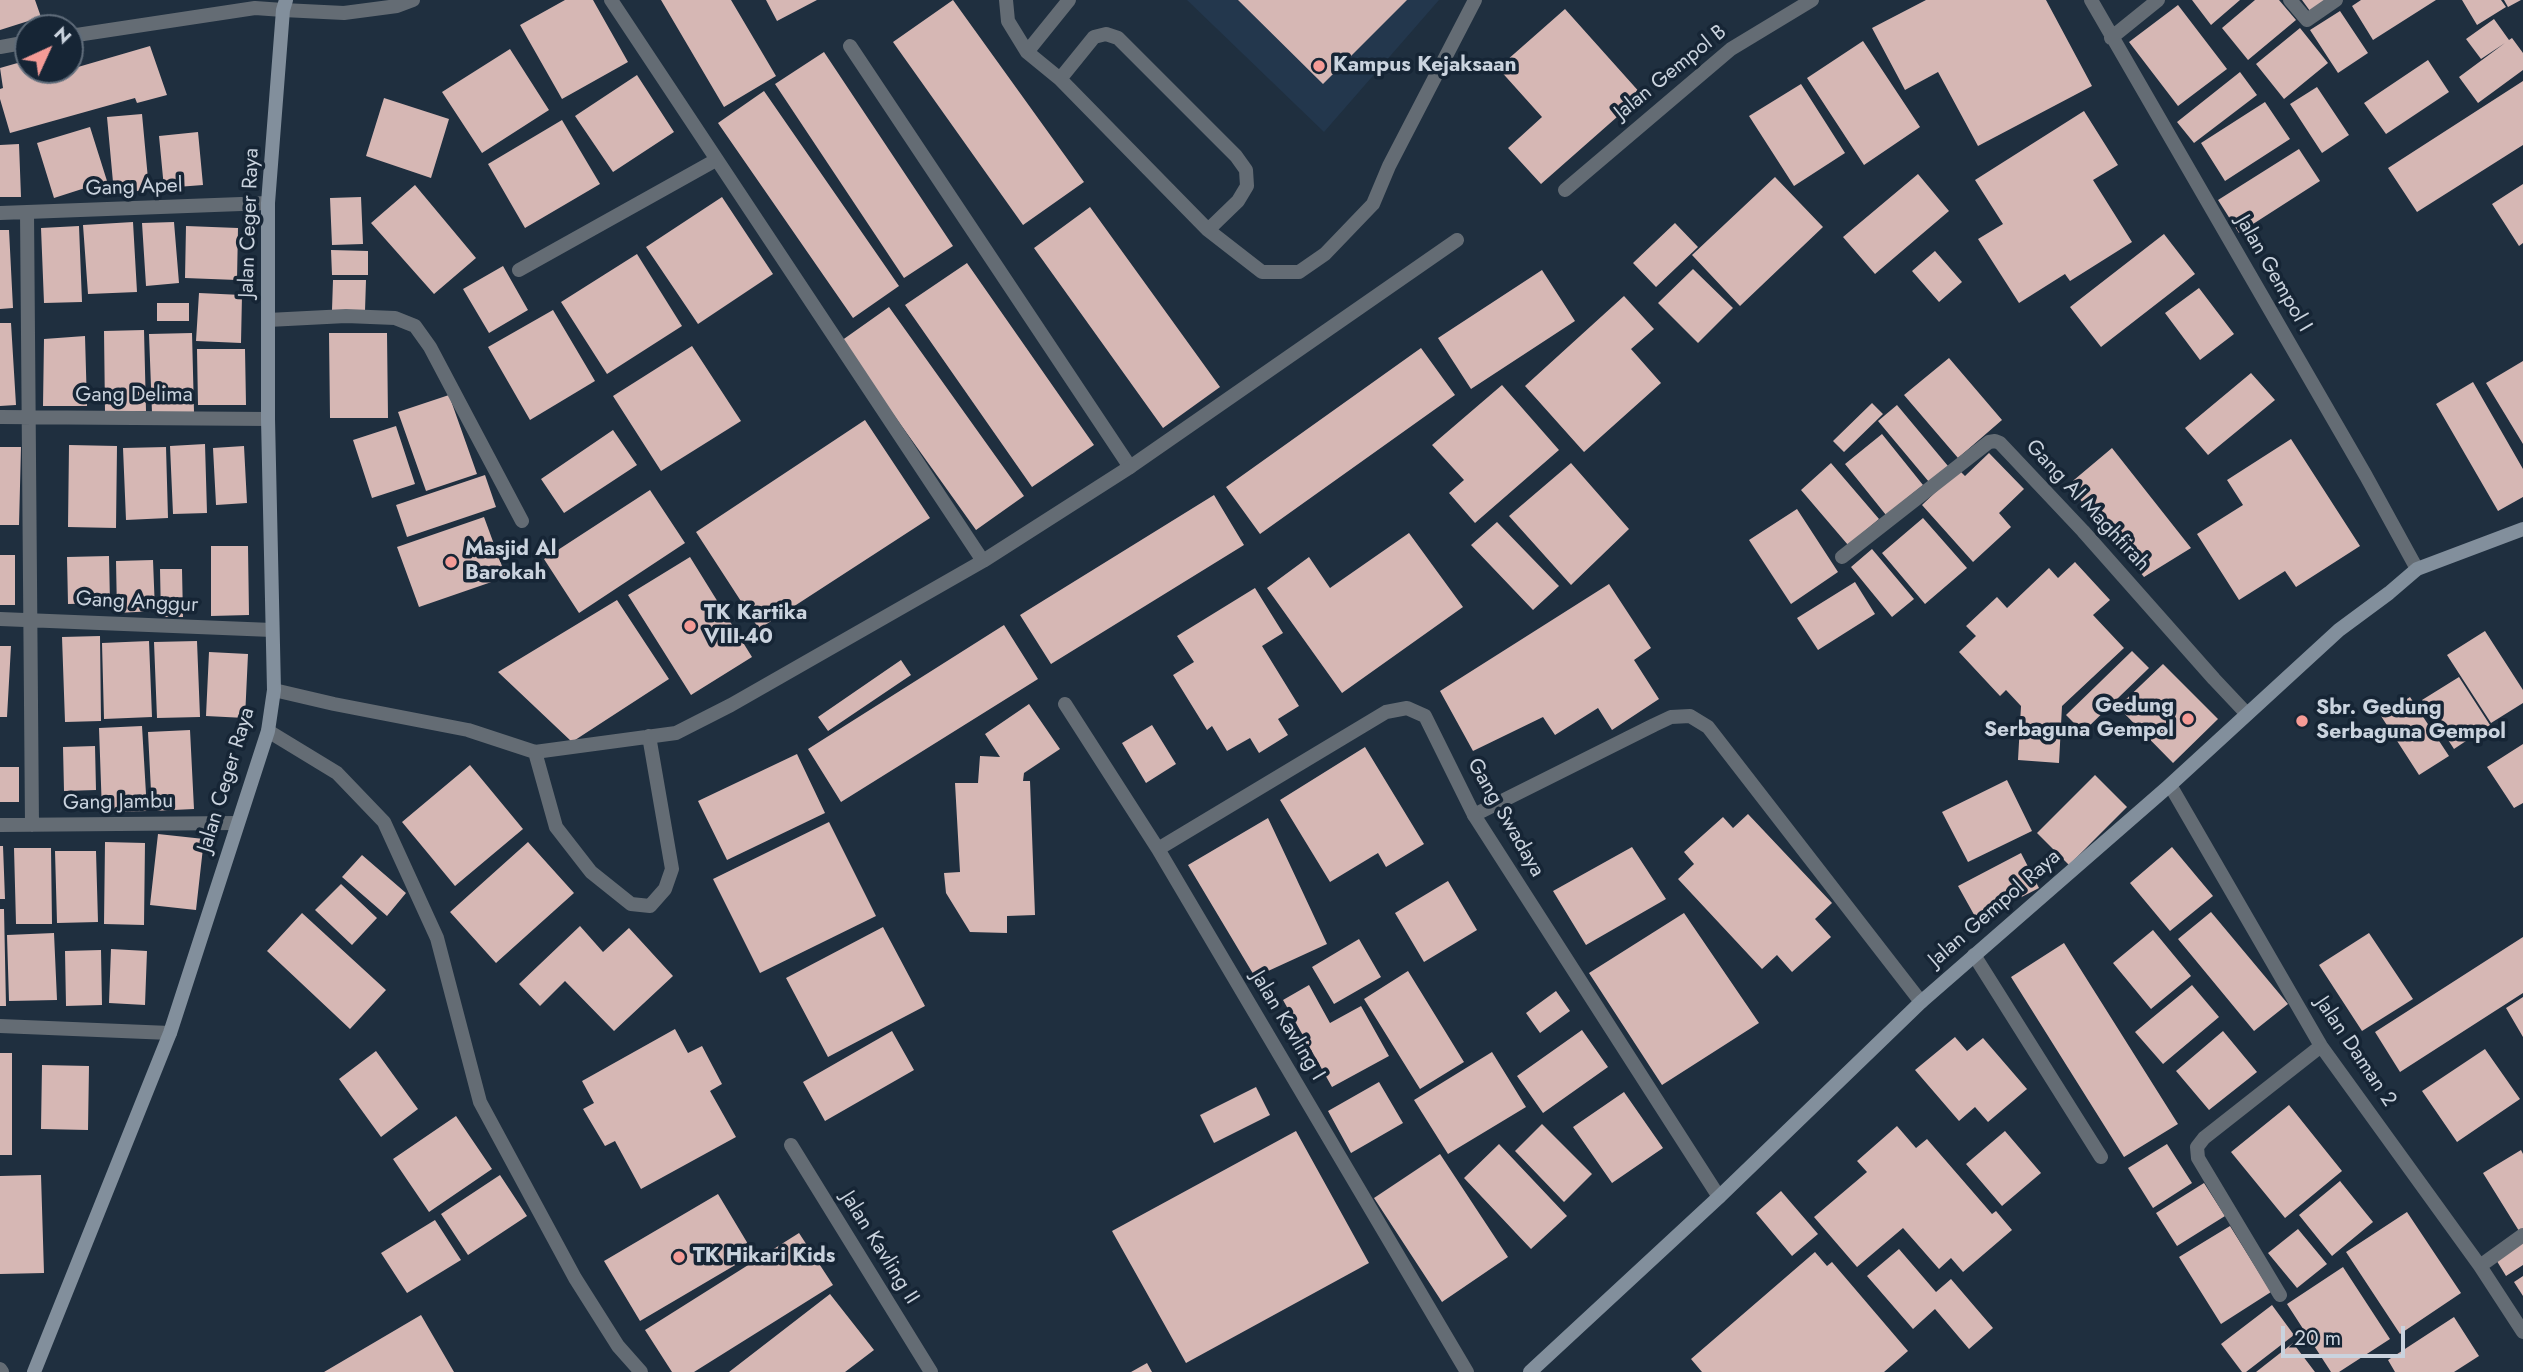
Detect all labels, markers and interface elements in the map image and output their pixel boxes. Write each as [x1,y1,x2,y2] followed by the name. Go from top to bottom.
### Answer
[14,14,84,84] north arrow
[48,20,78,50] text: N
[1610,20,1732,126] street label: Jalan Gempol B
[1333,53,1517,79] place label: Kampus Kejaksaan
[1311,58,1327,74] marker: Kampus Kejaksaan
[235,148,265,298] street label: Jalan Ceger Raya
[85,174,183,202] street label: Gang Apel
[2229,211,2317,337] street label: Jalan Gempol I
[75,383,193,409] street label: Gang Delima
[2020,435,2154,577] street label: Gang Al Maghfirah
[465,537,556,587] place label: Masjid Al Barokah
[443,554,459,570] marker: Masjid Al Barokah
[75,587,199,619] street label: Gang Anggur
[704,601,807,651] place label: TK Kartika VIII-40
[682,618,698,634] marker: TK Kartika VIII-40
[1984,694,2174,744] place label: Gedung Serbaguna Gempol
[2316,696,2506,746] place label: Sbr. Gedung Serbaguna Gempol
[193,705,261,855] street label: Jalan Ceger Raya
[2180,711,2196,727] marker: Gedung Serbaguna Gempol
[2294,713,2310,729] marker: Sbr. Gedung Serbaguna Gempol
[1461,754,1549,882] street label: Gang Swadaya
[63,789,173,817] street label: Gang Jambu
[1924,845,2066,973] street label: Jalan Gempol Raya
[1244,967,1330,1085] street label: Jalan Kavling I
[2309,992,2401,1112] street label: Jalan Daman 2
[834,1187,924,1309] street label: Jalan Kavling II
[693,1244,835,1270] place label: TK Hikari Kids
[671,1249,687,1265] marker: TK Hikari Kids
[2285,1312,2409,1356] scale bar
[2294,1323,2341,1353] text: 20 m

